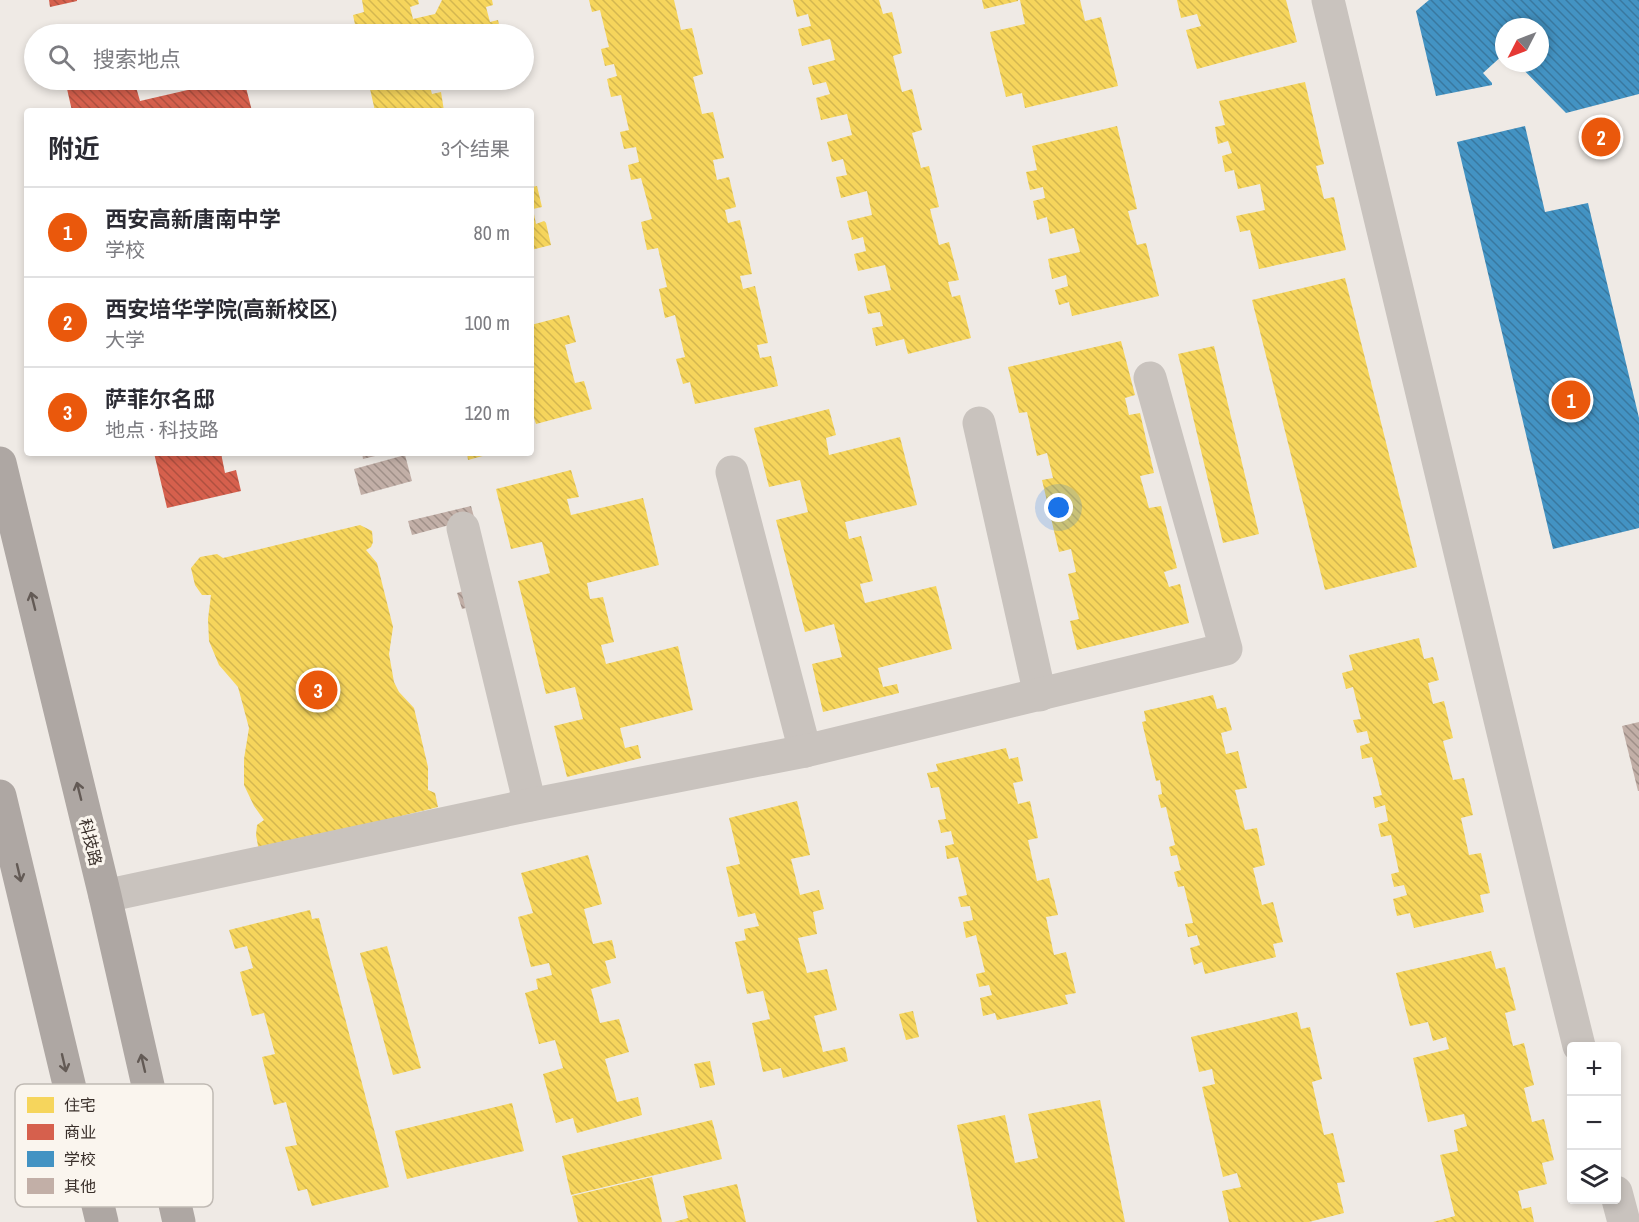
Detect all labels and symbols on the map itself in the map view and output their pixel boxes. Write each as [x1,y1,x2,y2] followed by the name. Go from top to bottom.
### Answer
[1495,18,1549,72] north arrow
[1582,114,1620,160] pin: 2
[1552,378,1590,422] pin: 1
[1044,493,1073,522] your location
[27,592,39,611] one-way arrow
[298,668,338,712] pin: 3
[73,782,85,801] one-way arrow
[75,816,107,868] street label: 科技路
[13,863,25,882] one-way arrow
[59,1053,71,1072] one-way arrow
[136,1053,148,1072] one-way arrow
[15,1084,213,1207] legend
[64,1094,96,1116] text: 住宅
[64,1121,96,1143] text: 商业
[64,1148,96,1170] text: 学校
[64,1175,96,1197] text: 其他

